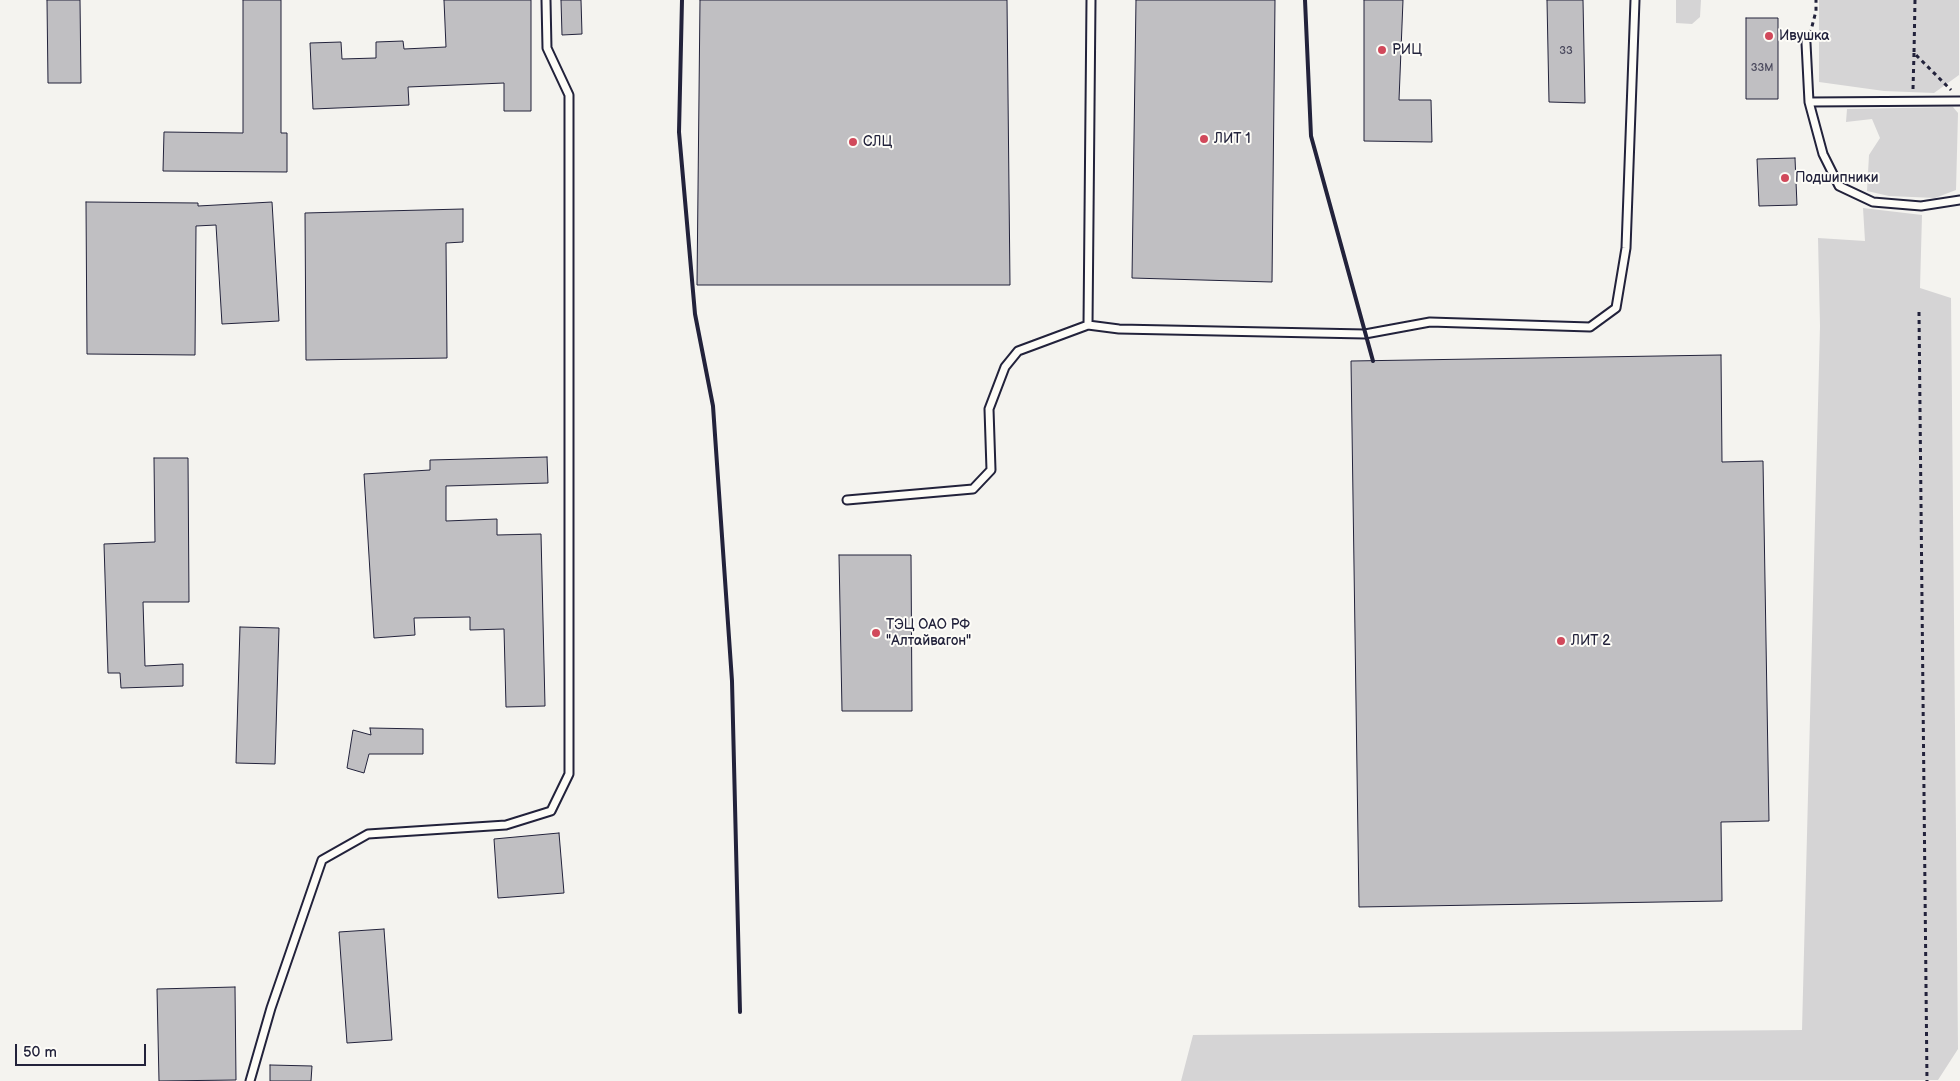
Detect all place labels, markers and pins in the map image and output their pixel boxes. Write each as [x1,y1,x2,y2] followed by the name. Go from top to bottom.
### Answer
[1779,28,1829,44] place label: Ивушка
[1763,30,1775,42] marker: Ивушка
[1392,42,1422,58] place label: РИЦ
[1376,44,1388,56] marker: РИЦ
[1214,131,1251,147] place label: ЛИТ 1
[1198,133,1210,145] marker: ЛИТ 1
[863,134,892,150] place label: СЛЦ
[847,136,859,148] marker: СЛЦ
[1795,170,1879,186] place label: Подшипники
[1779,172,1791,184] marker: Подшипники
[886,617,971,650] place label: ТЭЦ ОАО РФ "Алтайвагон"
[870,627,882,639] marker: ТЭЦ ОАО РФ "Алтайвагон"
[1571,633,1610,649] place label: ЛИТ 2
[1555,635,1567,647] marker: ЛИТ 2

